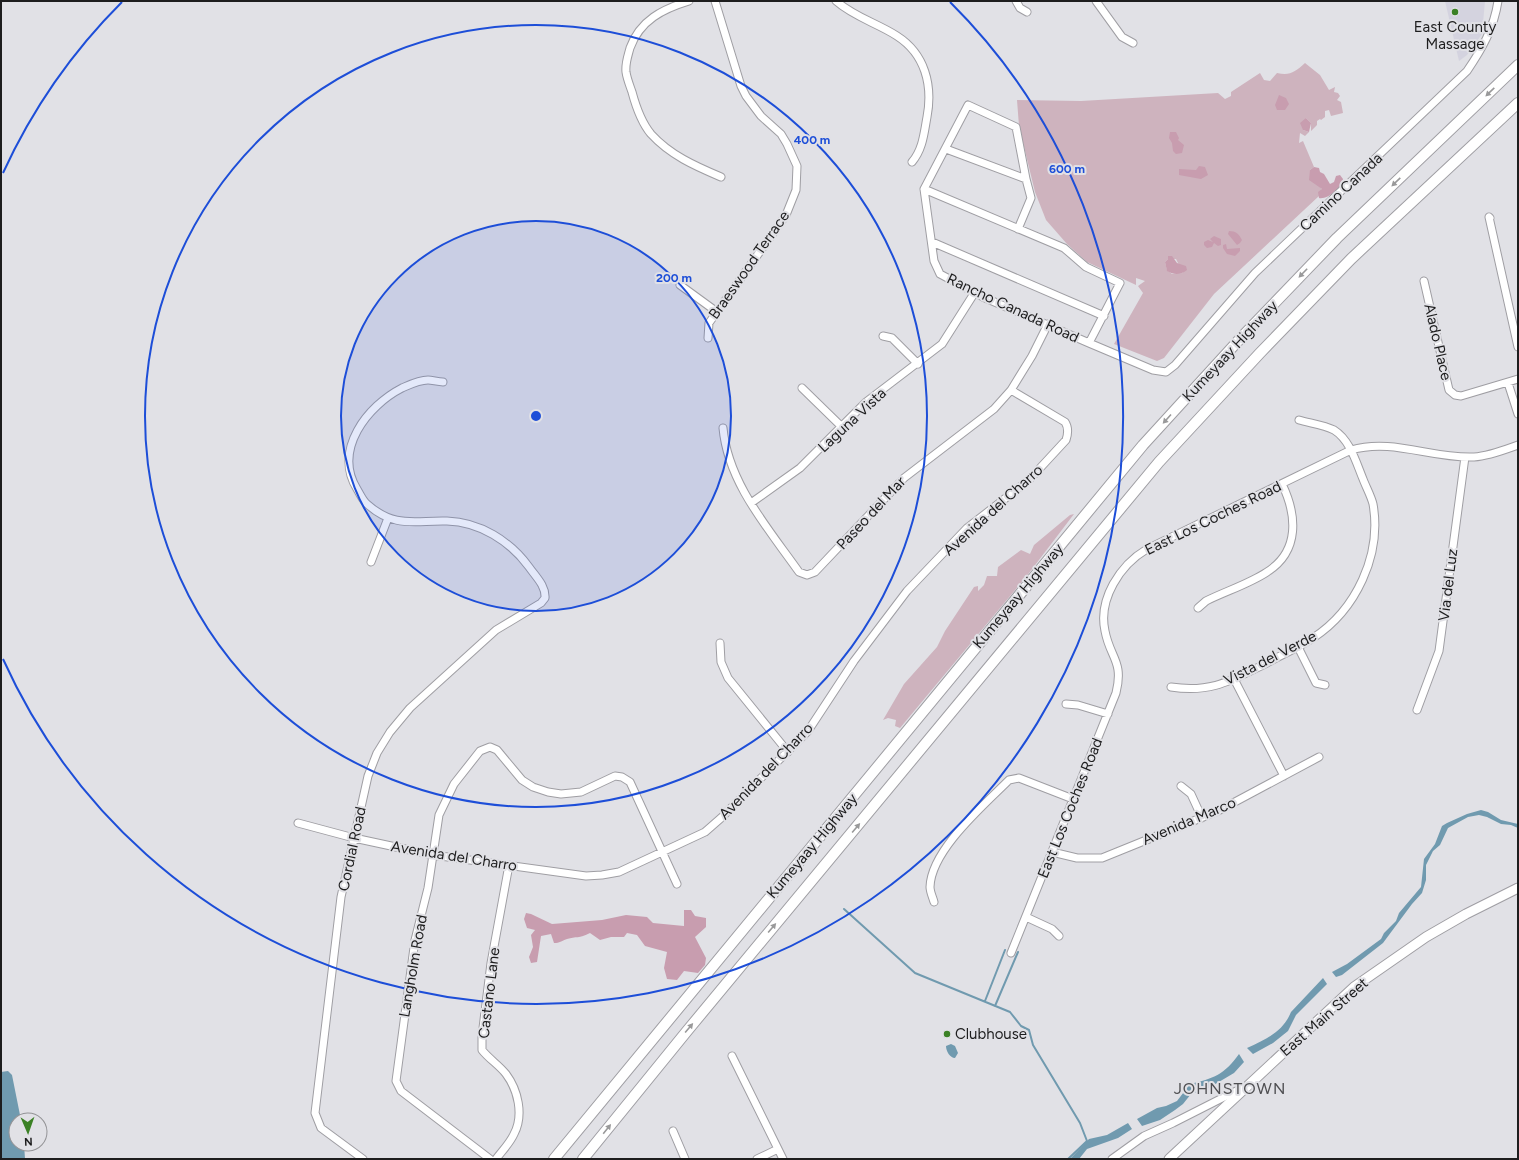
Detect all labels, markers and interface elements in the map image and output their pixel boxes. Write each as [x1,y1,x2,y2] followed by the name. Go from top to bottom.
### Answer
[1450,7,1460,17] marker: East County Massage
[1414,18,1496,53] place label: East County Massage
[1485,87,1495,97] one-way arrow
[794,133,830,147] text: 400 m
[1296,149,1386,235] street label: Camino Canada
[1049,162,1085,176] text: 600 m
[1391,177,1401,187] one-way arrow
[705,207,793,323] street label: Braeswood Terrace
[1298,268,1308,278] one-way arrow
[944,270,1082,346] street label: Rancho Canada Road
[656,271,692,285] text: 200 m
[1179,297,1282,405] street label: Kumeyaay Highway
[1420,302,1456,382] street label: Alado Place
[814,384,890,456] street label: Laguna Vista
[529,409,543,423] centre of rings
[1162,414,1171,424] one-way arrow
[940,460,1047,559] street label: Avenida del Charro
[833,473,909,553] street label: Paseo del Mar
[1142,477,1284,559] street label: East Los Coches Road
[969,540,1067,652] street label: Kumeyaay Highway
[1435,548,1461,622] street label: Via del Luz
[1221,627,1319,689] street label: Vista del Verde
[715,719,817,823] street label: Avenida del Charro
[1034,735,1106,881] street label: East Los Coches Road
[763,790,861,902] street label: Kumeyaay Highway
[1139,793,1239,849] street label: Avenida Marco
[334,805,370,893] street label: Cordial Road
[851,823,860,833] one-way arrow
[390,837,519,875] street label: Avenida del Charro
[395,913,431,1019] street label: Langholm Road
[768,922,777,933] one-way arrow
[474,946,504,1040] street label: Castano Lane
[1276,974,1372,1060] street label: East Main Street
[685,1022,694,1033] one-way arrow
[955,1025,1027,1043] place label: Clubhouse
[942,1029,952,1039] marker: Clubhouse
[1174,1079,1286,1098] district label: JOHNSTOWN
[8,1112,48,1152] north arrow
[603,1123,612,1134] one-way arrow
[24,1135,33,1148] text: N

